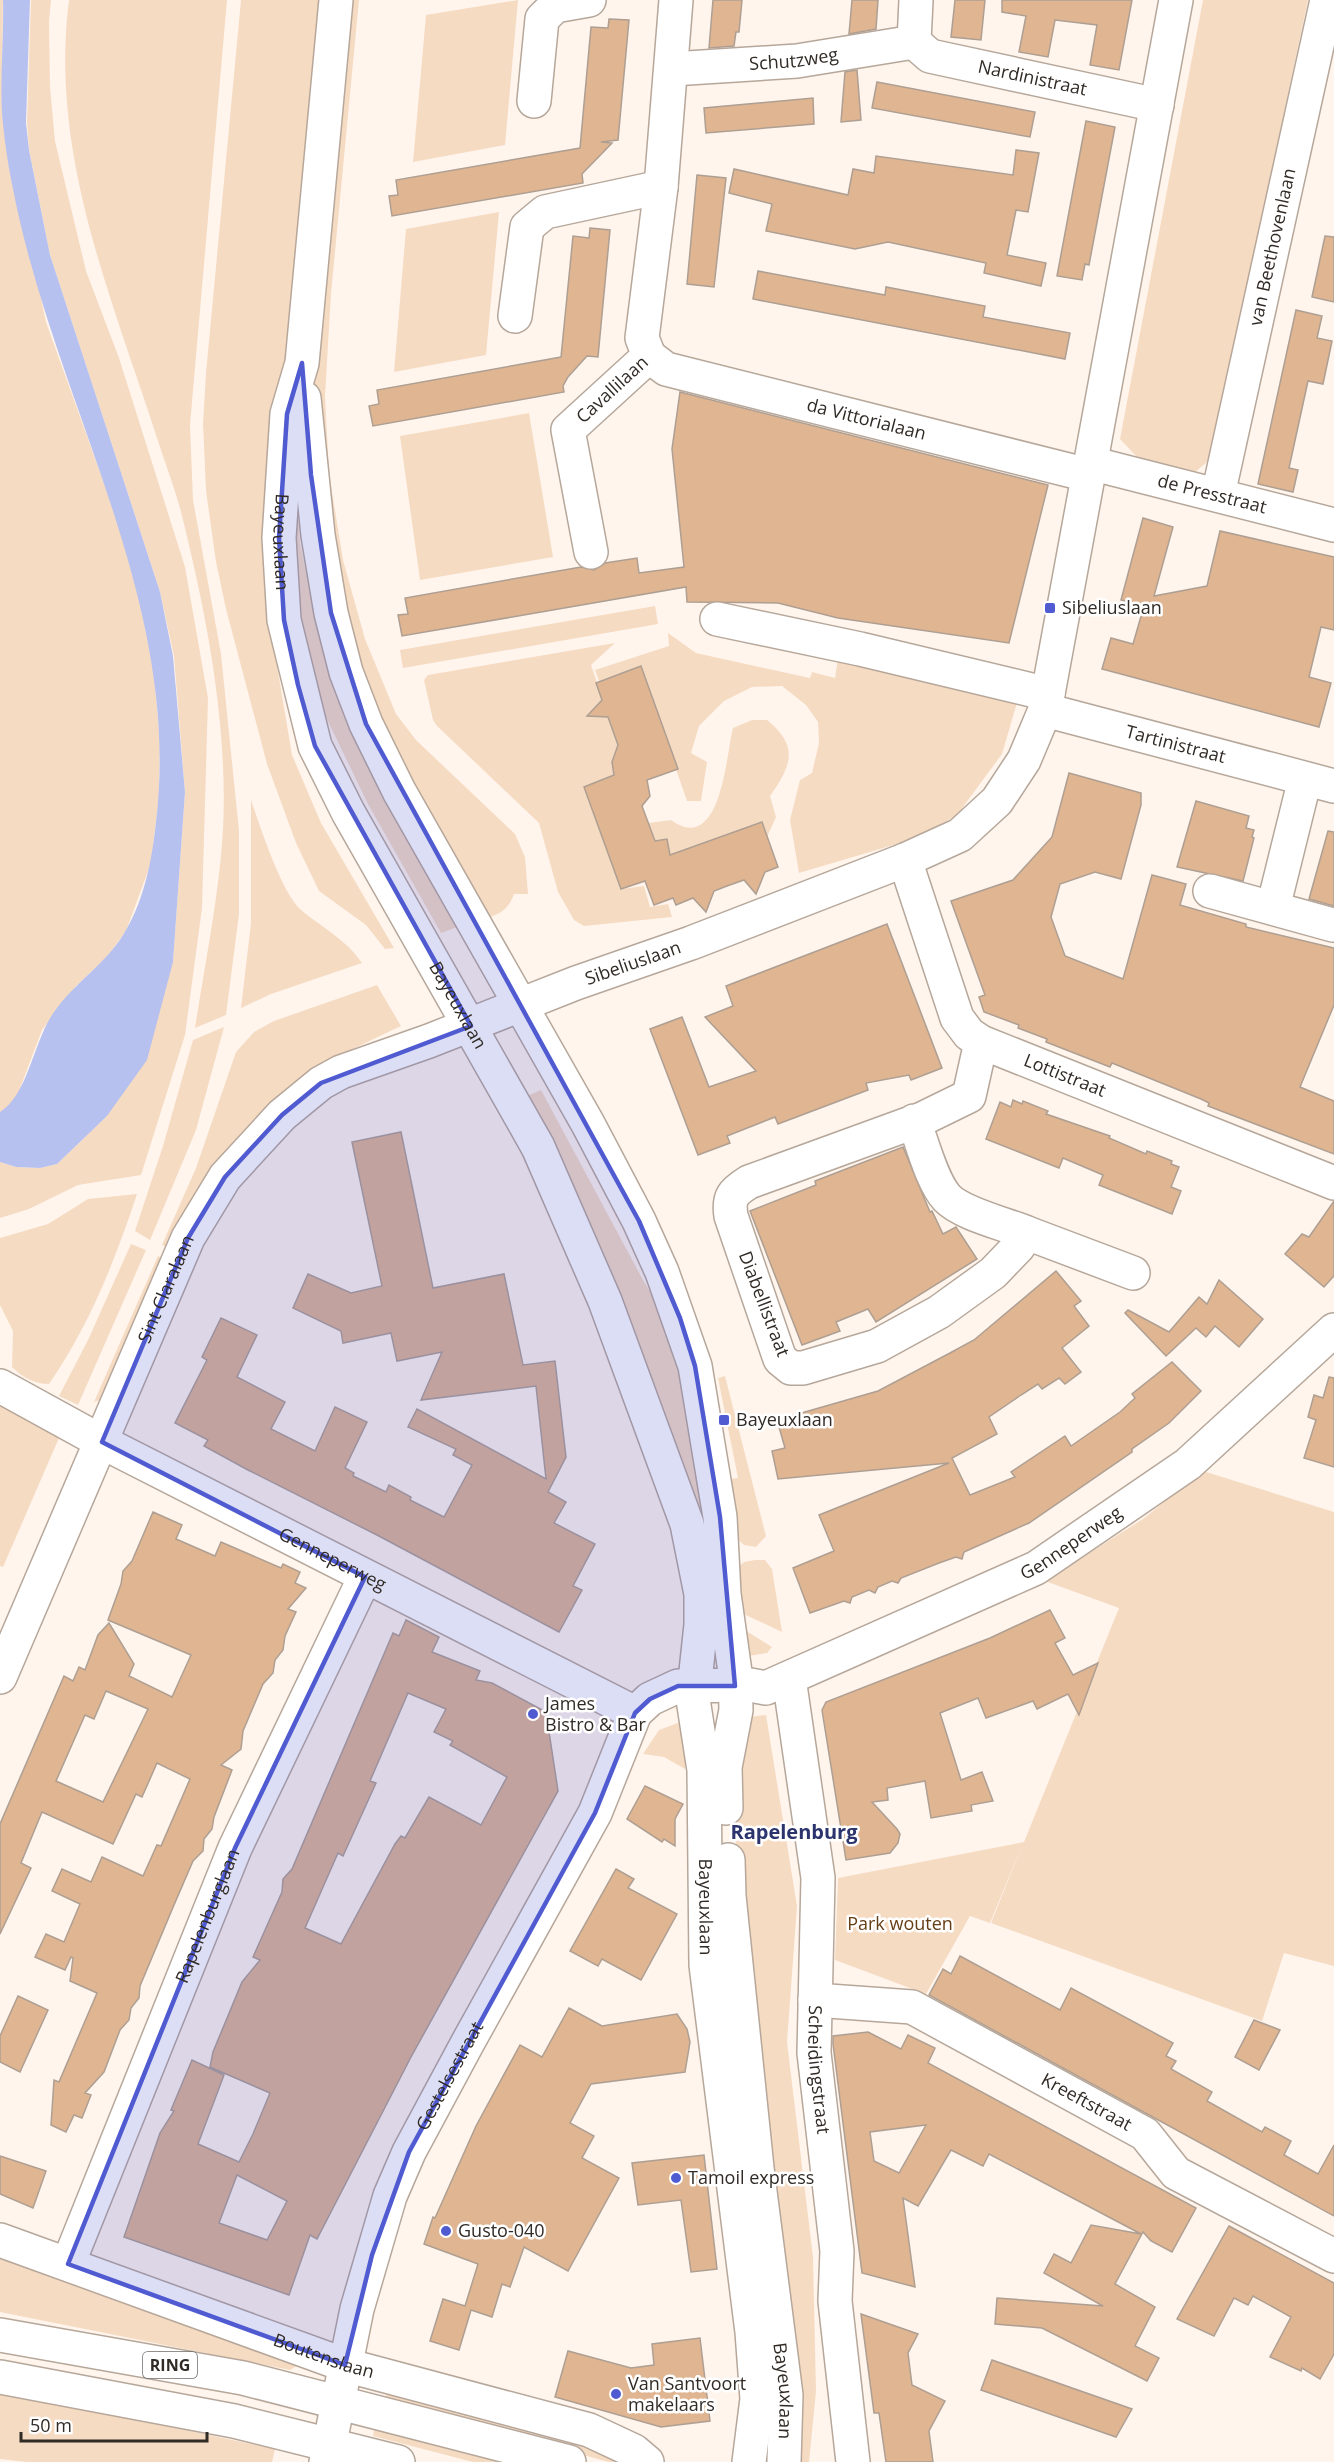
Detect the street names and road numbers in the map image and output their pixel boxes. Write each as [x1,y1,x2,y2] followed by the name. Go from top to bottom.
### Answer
[748,41,840,75] street label: Schutzweg
[976,54,1089,101] street label: Nardinistraat
[1243,166,1301,328] street label: van Beethovenlaan
[570,350,653,428] street label: Cavallilaan
[804,392,929,445] street label: da Vittorialaan
[1155,468,1269,518] street label: de Presstraat
[268,493,295,591] street label: Bayeuxlaan
[1123,719,1229,768] street label: Tartinistraat
[581,935,684,990] street label: Sibeliuslaan
[424,957,493,1053] street label: Bayeuxlaan
[1021,1047,1110,1102] street label: Lottistraat
[131,1231,199,1346] street label: Sint Claralaan
[734,1247,796,1360] street label: Diabellistraat
[1016,1500,1126,1585] street label: Genneperweg
[275,1521,391,1596] street label: Genneperweg
[169,1845,245,1986] street label: Rapelenburglaan
[694,1858,719,1956] street label: Bayeuxlaan
[803,2005,836,2135] street label: Scheidingstraat
[410,2017,488,2134] street label: Gestelsestraat
[1037,2067,1137,2136] street label: Kreeftstraat
[270,2327,377,2383] street label: Boutenslaan
[768,2341,799,2440] street label: Bayeuxlaan
[143,2352,197,2378] road number: RING

